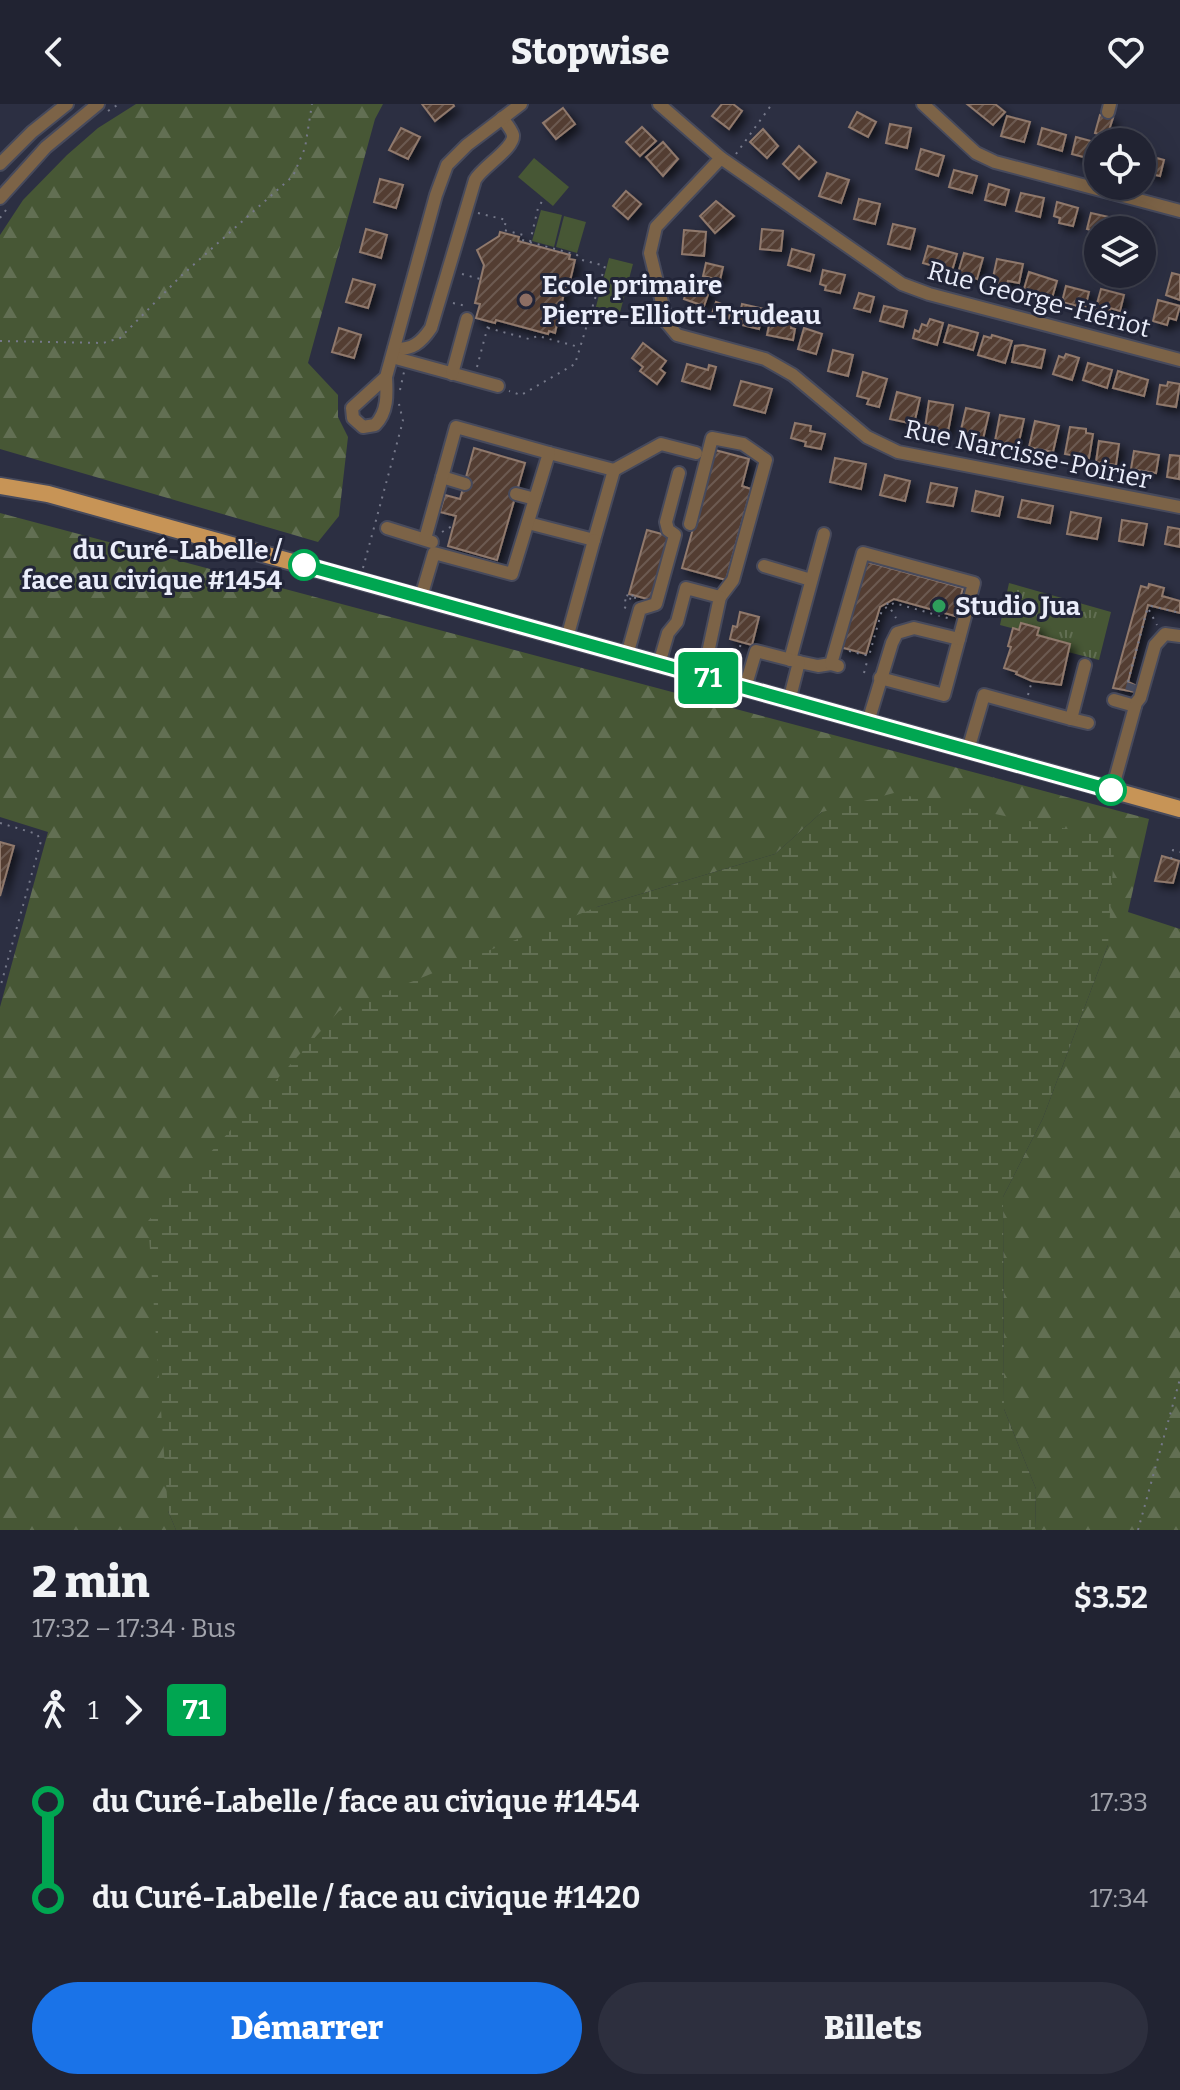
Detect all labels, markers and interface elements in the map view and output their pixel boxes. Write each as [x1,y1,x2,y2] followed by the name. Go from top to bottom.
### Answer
[32,30,76,74] icon: back
[511,30,669,74] text: Stopwise
[1104,30,1148,74] icon: heart
[1084,128,1156,288] map controls
[1084,128,1156,200] button: locate
[1084,216,1156,288] button: layers
[924,255,1154,344] street label: Rue George-Hériot
[542,270,821,331] place label: Ecole primaire Pierre-Elliott-Trudeau
[517,291,535,309] marker: Ecole primaire Pierre-Elliott-Trudeau
[902,413,1155,496] street label: Rue Narcisse-Poirier
[22,535,283,596] place label: du Curé-Labelle / face au civique #1454
[289,550,319,580] marker: du Curé-Labelle / face au civique #1454
[955,591,1081,622] place label: Studio Jua
[930,597,948,615] marker: Studio Jua
[672,652,744,704] line badge: 71
[694,661,722,694] text: 71
[1096,775,1126,805] unlabelled marker
[32,1556,150,1609] text: 2 min
[1074,1580,1148,1616] text: $3.52
[32,1613,236,1644] text: 17:32 – 17:34 · Bus
[32,1688,76,1732] icon: walk
[111,1688,155,1732] icon: forward
[183,1693,210,1726] text: 71
[88,1695,99,1726] text: 1
[92,1784,639,1820] text: du Curé-Labelle / face au civique #1454
[1090,1787,1148,1818] text: 17:33
[92,1880,640,1916] text: du Curé-Labelle / face au civique #1420
[1089,1883,1148,1914] text: 17:34
[32,1982,582,2074] button: Démarrer
[598,1982,1148,2074] button: Billets

